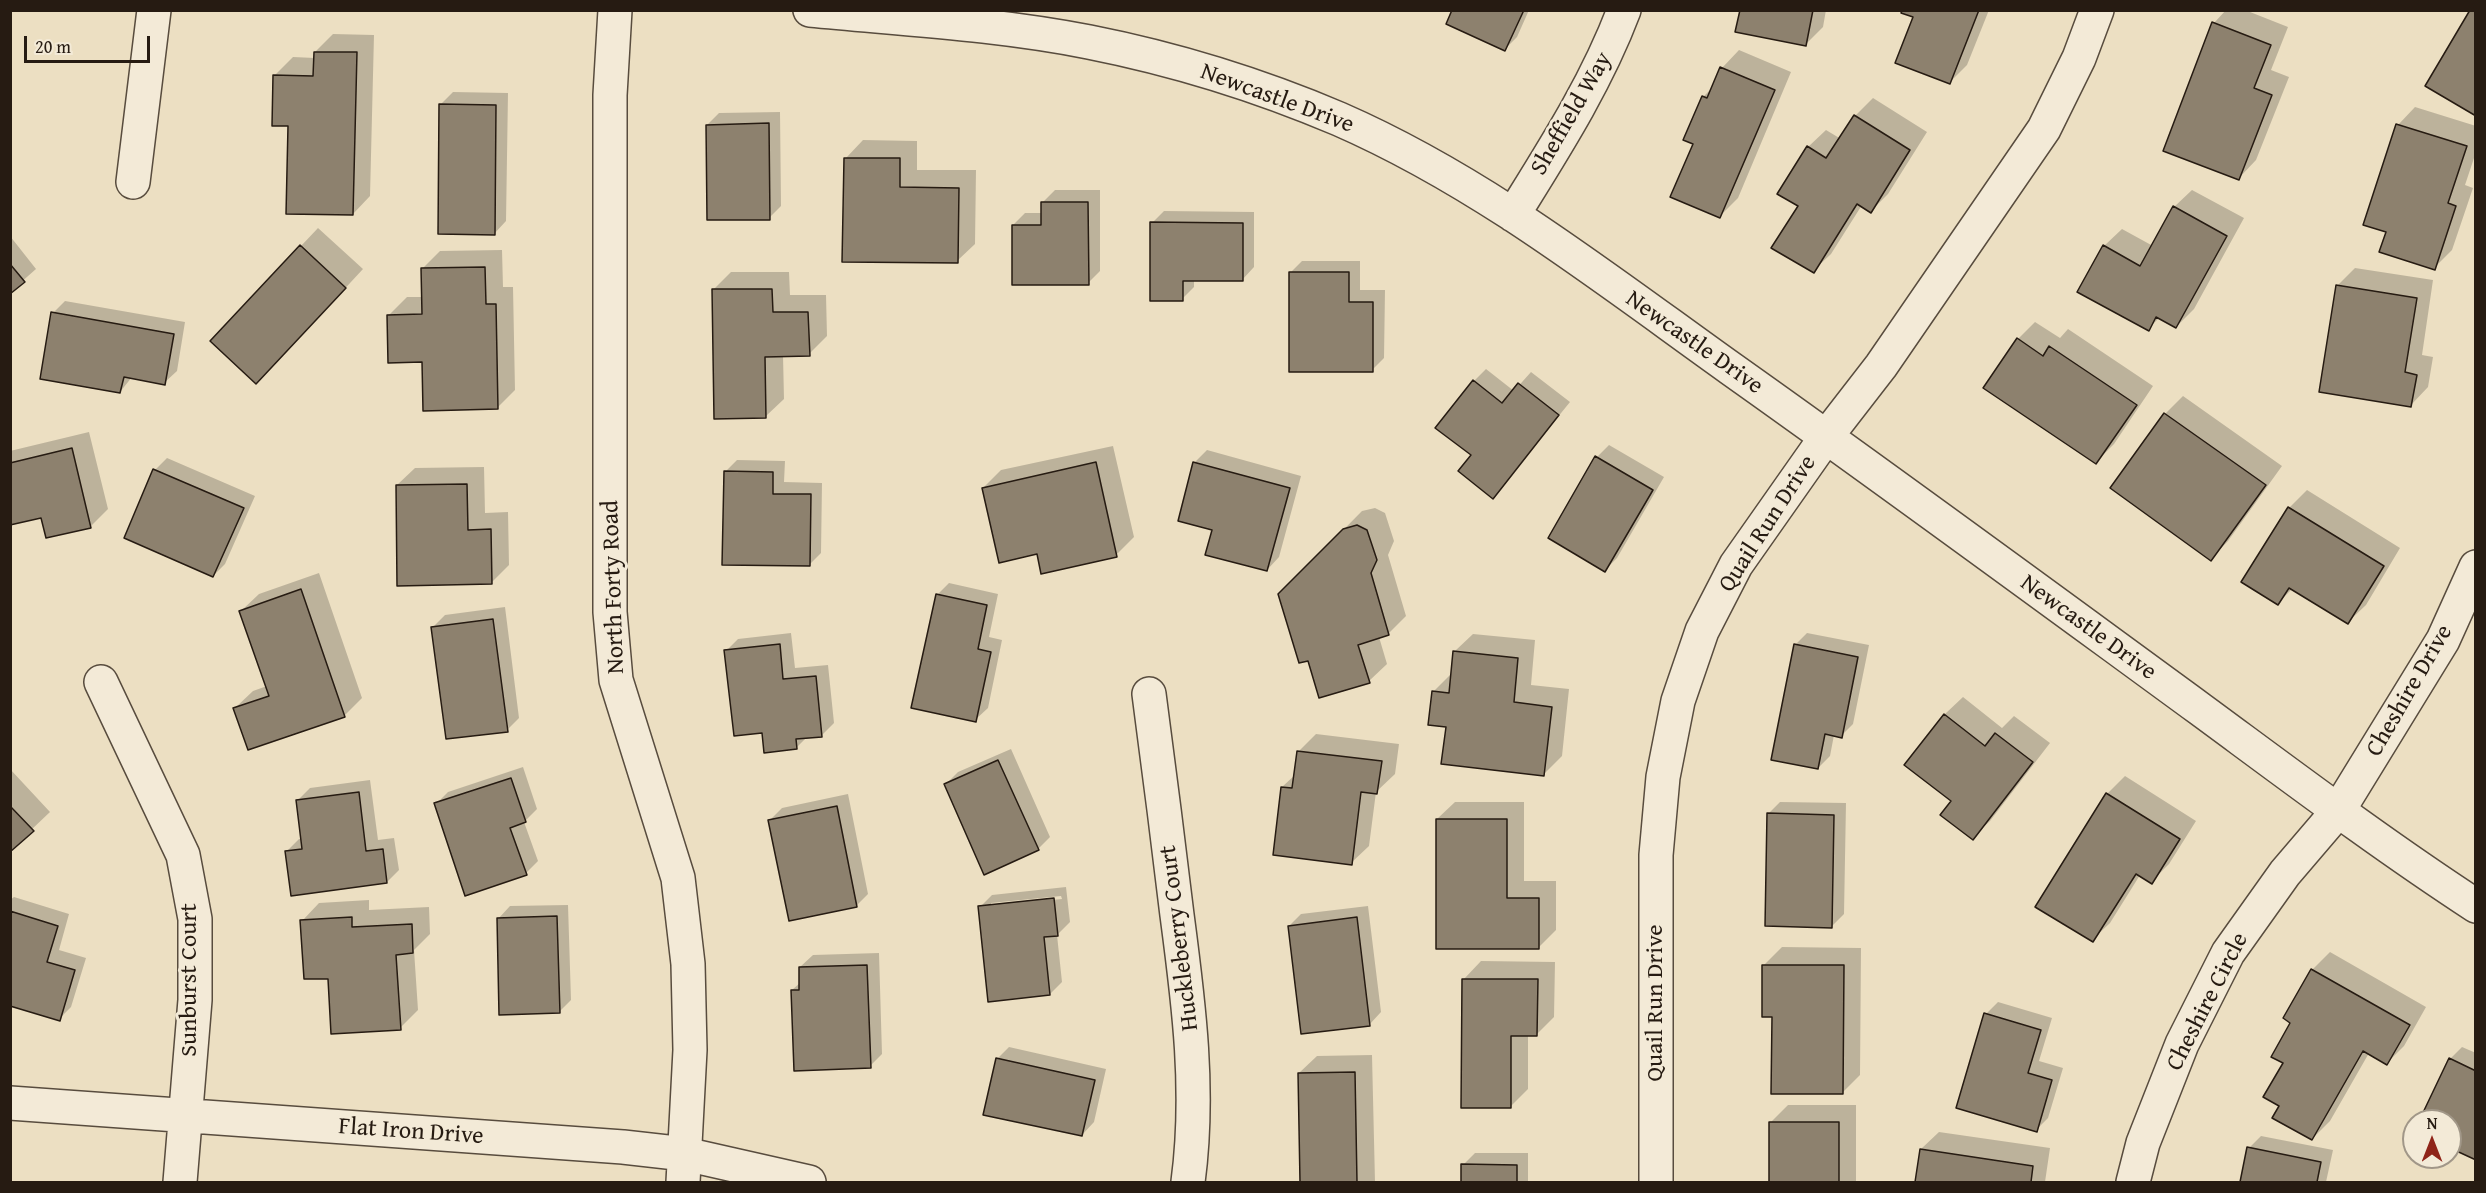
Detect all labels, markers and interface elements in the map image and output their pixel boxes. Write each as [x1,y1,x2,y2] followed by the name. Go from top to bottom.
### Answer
[27,24,153,62] scale bar
[35,33,71,60] text: 20 m
[1525,47,1619,181] street label: Sheffield Way
[1196,58,1358,140] street label: Newcastle Drive
[1620,285,1768,401] street label: Newcastle Drive
[1713,450,1823,598] street label: Quail Run Drive
[597,500,631,674] street label: North Forty Road
[2014,569,2162,687] street label: Newcastle Drive
[2361,620,2459,762] street label: Cheshire Drive
[1154,844,1206,1032] street label: Huckleberry Court
[176,903,204,1057] street label: Sunburst Court
[1642,924,1670,1082] street label: Quail Run Drive
[2161,928,2255,1076] street label: Cheshire Circle
[2402,1109,2462,1169] north arrow
[2427,1111,2437,1135] text: N
[338,1113,484,1151] street label: Flat Iron Drive

